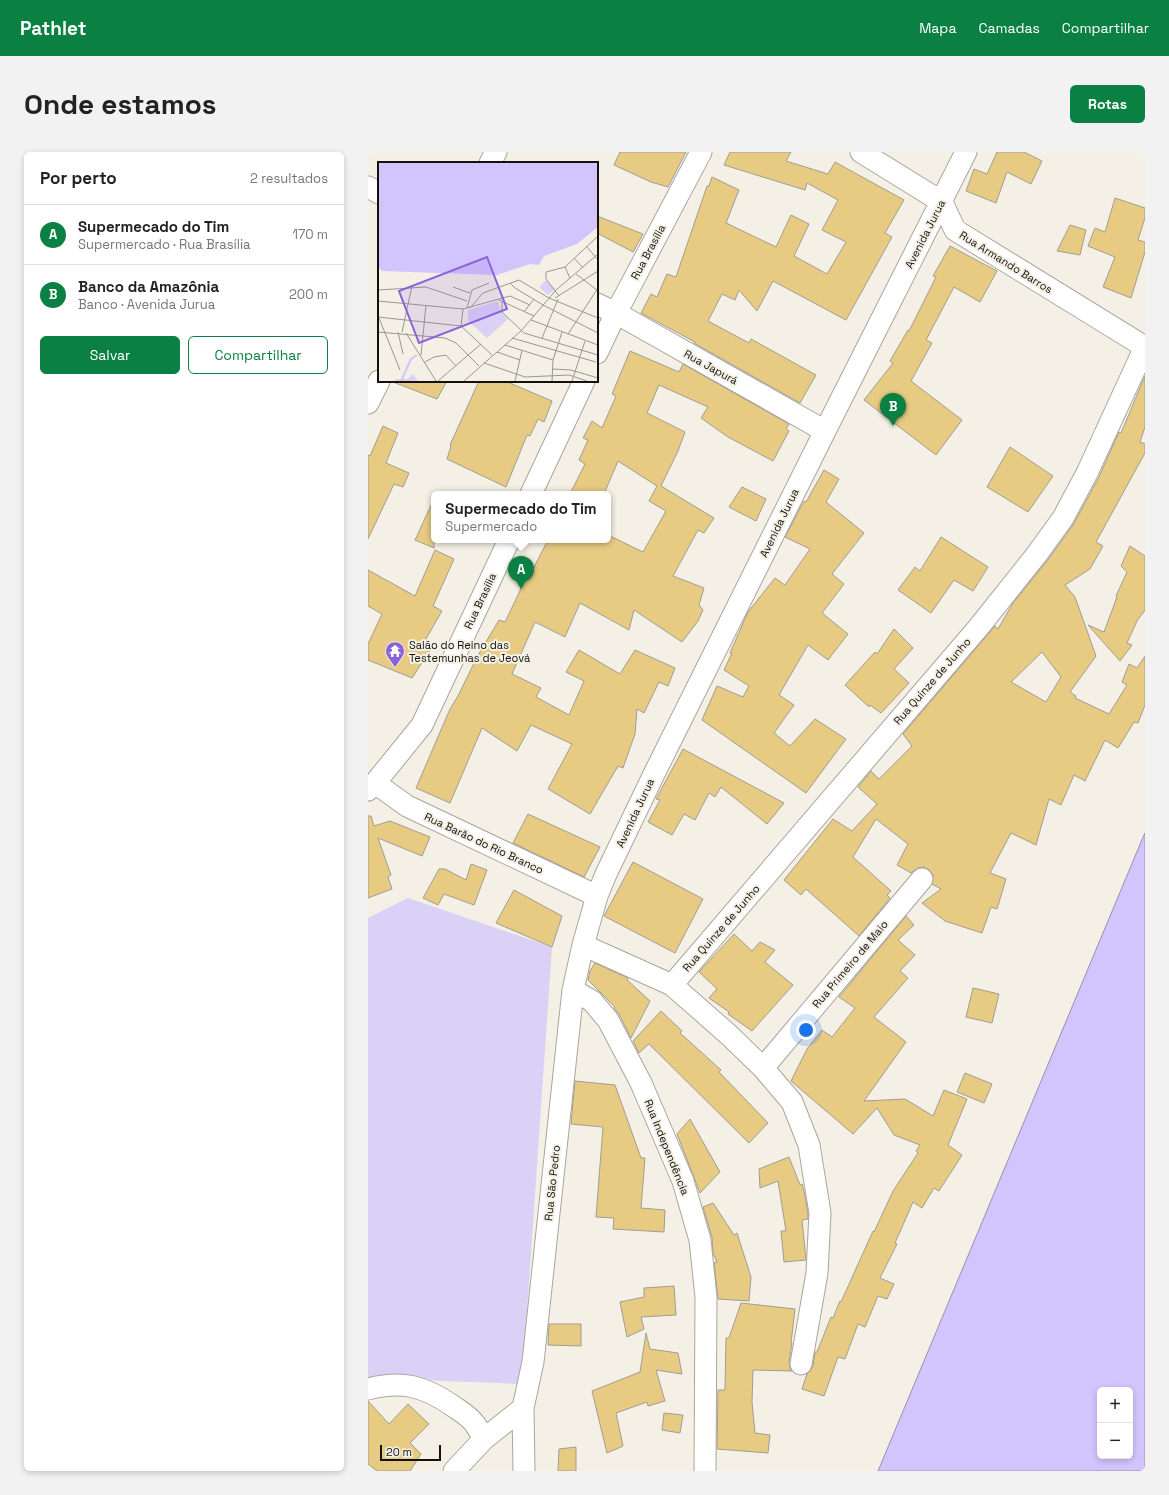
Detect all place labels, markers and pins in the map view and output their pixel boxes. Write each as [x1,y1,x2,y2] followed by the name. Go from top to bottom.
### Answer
[880,393,906,426] pin: B
[508,556,534,589] pin: A
[409,638,531,665] place label: Salão do Reino das Testemunhas de Jeová
[384,640,406,668] temple icon: Salão do Reino das Testemunhas de Jeová

